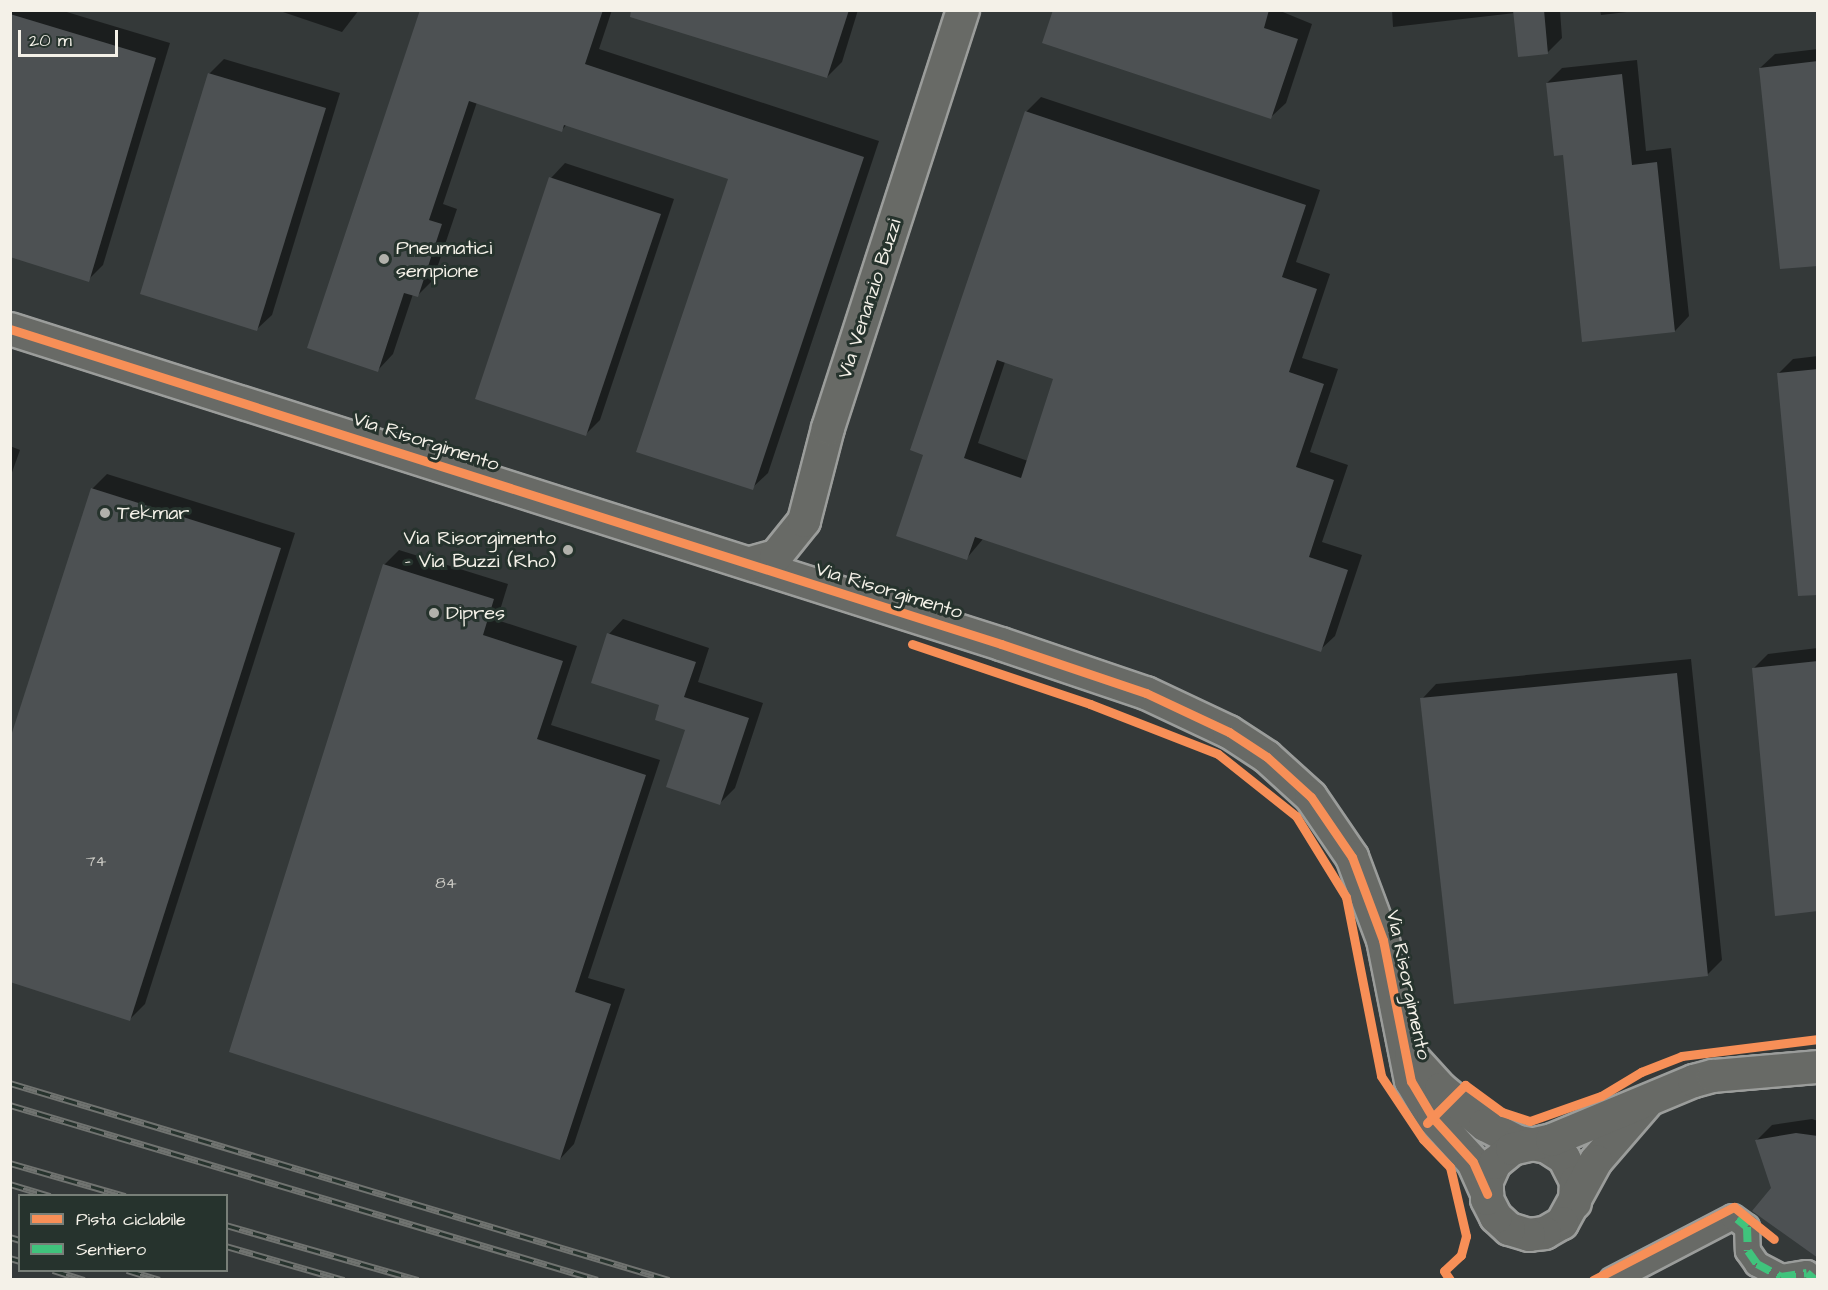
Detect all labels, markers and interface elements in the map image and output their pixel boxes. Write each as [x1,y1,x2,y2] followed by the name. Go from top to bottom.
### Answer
[21,18,122,56] scale bar
[29,28,72,53] text: 20 m
[833,216,907,382] street label: Via Venanzio Buzzi
[396,236,492,283] place label: Pneumatici sempione
[377,252,391,266] marker: Pneumatici sempione
[350,407,502,477] street label: Via Risorgimento
[117,501,189,525] place label: Tekmar
[98,506,112,520] marker: Tekmar
[404,526,556,573] place label: Via Risorgimento - Via Buzzi (Rho)
[561,543,575,557] marker: Via Risorgimento - Via Buzzi (Rho)
[813,557,965,625] street label: Via Risorgimento
[446,601,505,625] place label: Dipres
[427,606,441,620] marker: Dipres
[86,851,106,871] house number: 74
[435,873,457,893] house number: 84
[1380,908,1436,1062] street label: Via Risorgimento
[18,1194,228,1272] legend
[76,1207,186,1232] text: Pista ciclabile
[76,1237,146,1262] text: Sentiero

